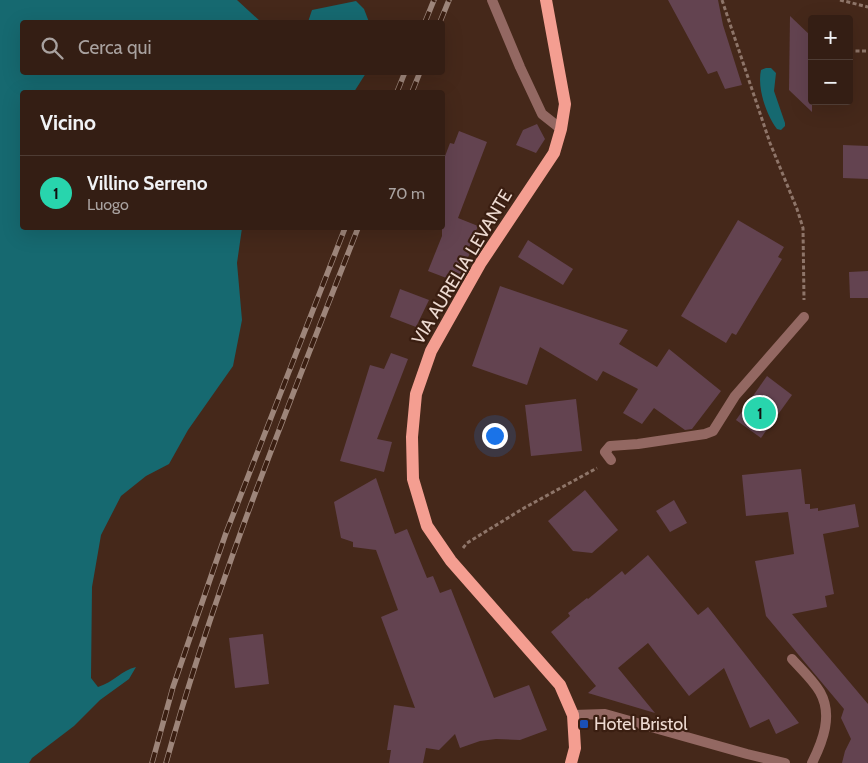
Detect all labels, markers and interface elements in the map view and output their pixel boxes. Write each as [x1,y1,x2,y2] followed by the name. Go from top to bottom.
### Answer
[808,15,853,105] map controls
[808,15,853,60] button: +
[20,20,445,75] search box
[38,34,66,62] icon: search
[78,36,152,59] text: Cerca qui
[808,60,853,105] button: −
[40,110,96,135] text: Vicino
[87,172,208,195] text: Villino Serreno
[53,184,59,203] text: 1
[388,184,425,203] text: 70 m
[407,186,517,348] street label: VIA AURELIA LEVANTE
[87,195,129,214] text: Luogo
[744,394,776,432] pin: 1
[482,423,508,449] your location
[594,713,688,735] place label: Hotel Bristol
[578,718,590,730] marker: Hotel Bristol

